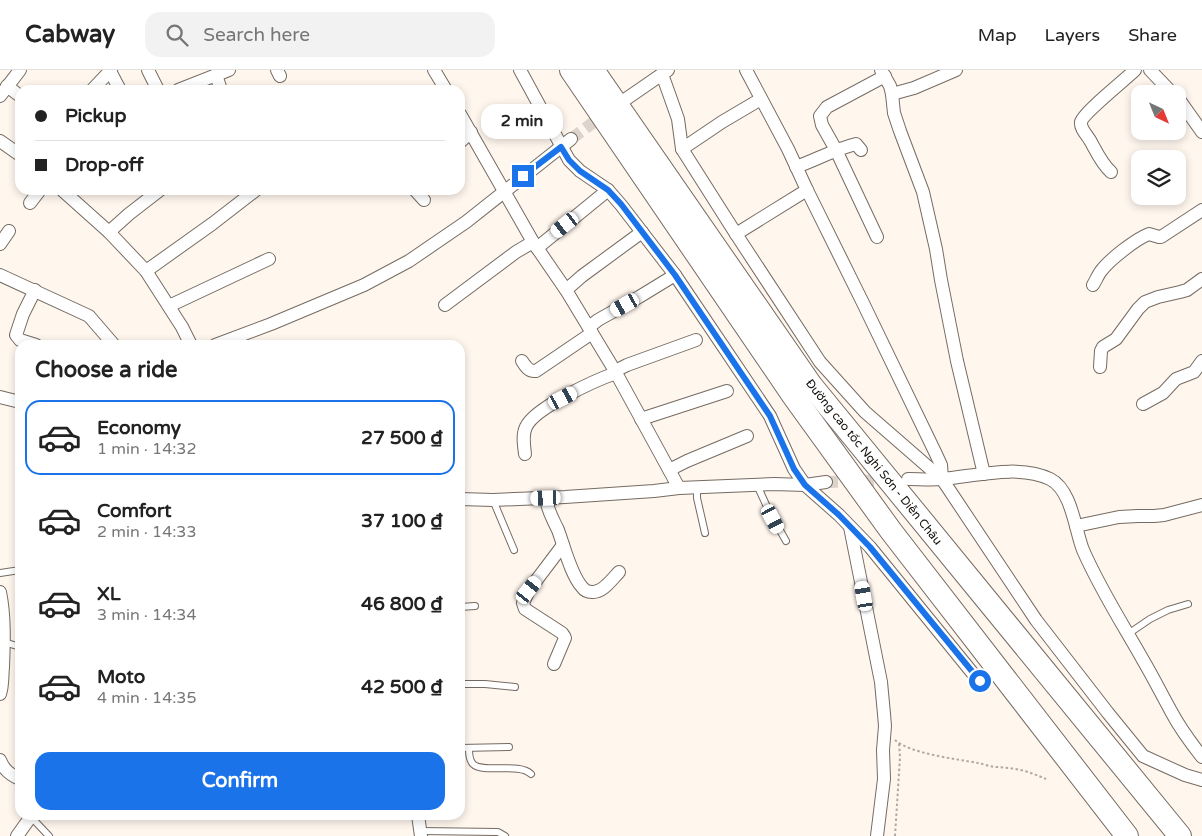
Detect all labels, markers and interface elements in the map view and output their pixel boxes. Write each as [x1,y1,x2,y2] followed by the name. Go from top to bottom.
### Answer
[145,12,495,57] search box
[25,20,115,49] text: Cabway
[163,21,191,49] icon: search
[203,24,310,46] text: Search here
[978,24,1017,46] text: Map
[1045,24,1100,46] text: Layers
[1128,24,1177,46] text: Share
[1131,85,1186,140] north arrow
[1131,85,1186,205] map controls
[482,104,564,138] callout: 2 min
[65,105,126,127] text: Pickup
[501,111,543,131] text: 2 min
[1131,150,1186,205] button: layers
[65,154,144,176] text: Drop-off
[512,165,534,187] route end
[548,210,581,240] car
[608,291,641,319] car
[35,357,178,383] text: Choose a ride
[803,376,945,548] street label: Đường cao tốc Nghi Sơn - Diễn Châu
[546,384,579,412] car
[37,415,82,460] icon: car
[97,417,181,439] text: Economy
[361,427,443,449] text: 27 500 ₫
[97,439,196,459] text: 1 min · 14:32
[530,490,561,506] car
[37,498,82,543] icon: car
[97,500,171,522] text: Comfort
[759,502,786,536] car
[361,510,443,532] text: 37 100 ₫
[97,522,196,542] text: 2 min · 14:33
[513,574,544,606] car
[854,580,873,612] car
[37,581,82,626] icon: car
[97,583,121,605] text: XL
[361,593,443,615] text: 46 800 ₫
[97,605,196,625] text: 3 min · 14:34
[37,664,82,709] icon: car
[97,666,145,688] text: Moto
[969,670,991,692] route start
[361,676,443,698] text: 42 500 ₫
[97,688,196,708] text: 4 min · 14:35
[35,752,445,810] button: Confirm

